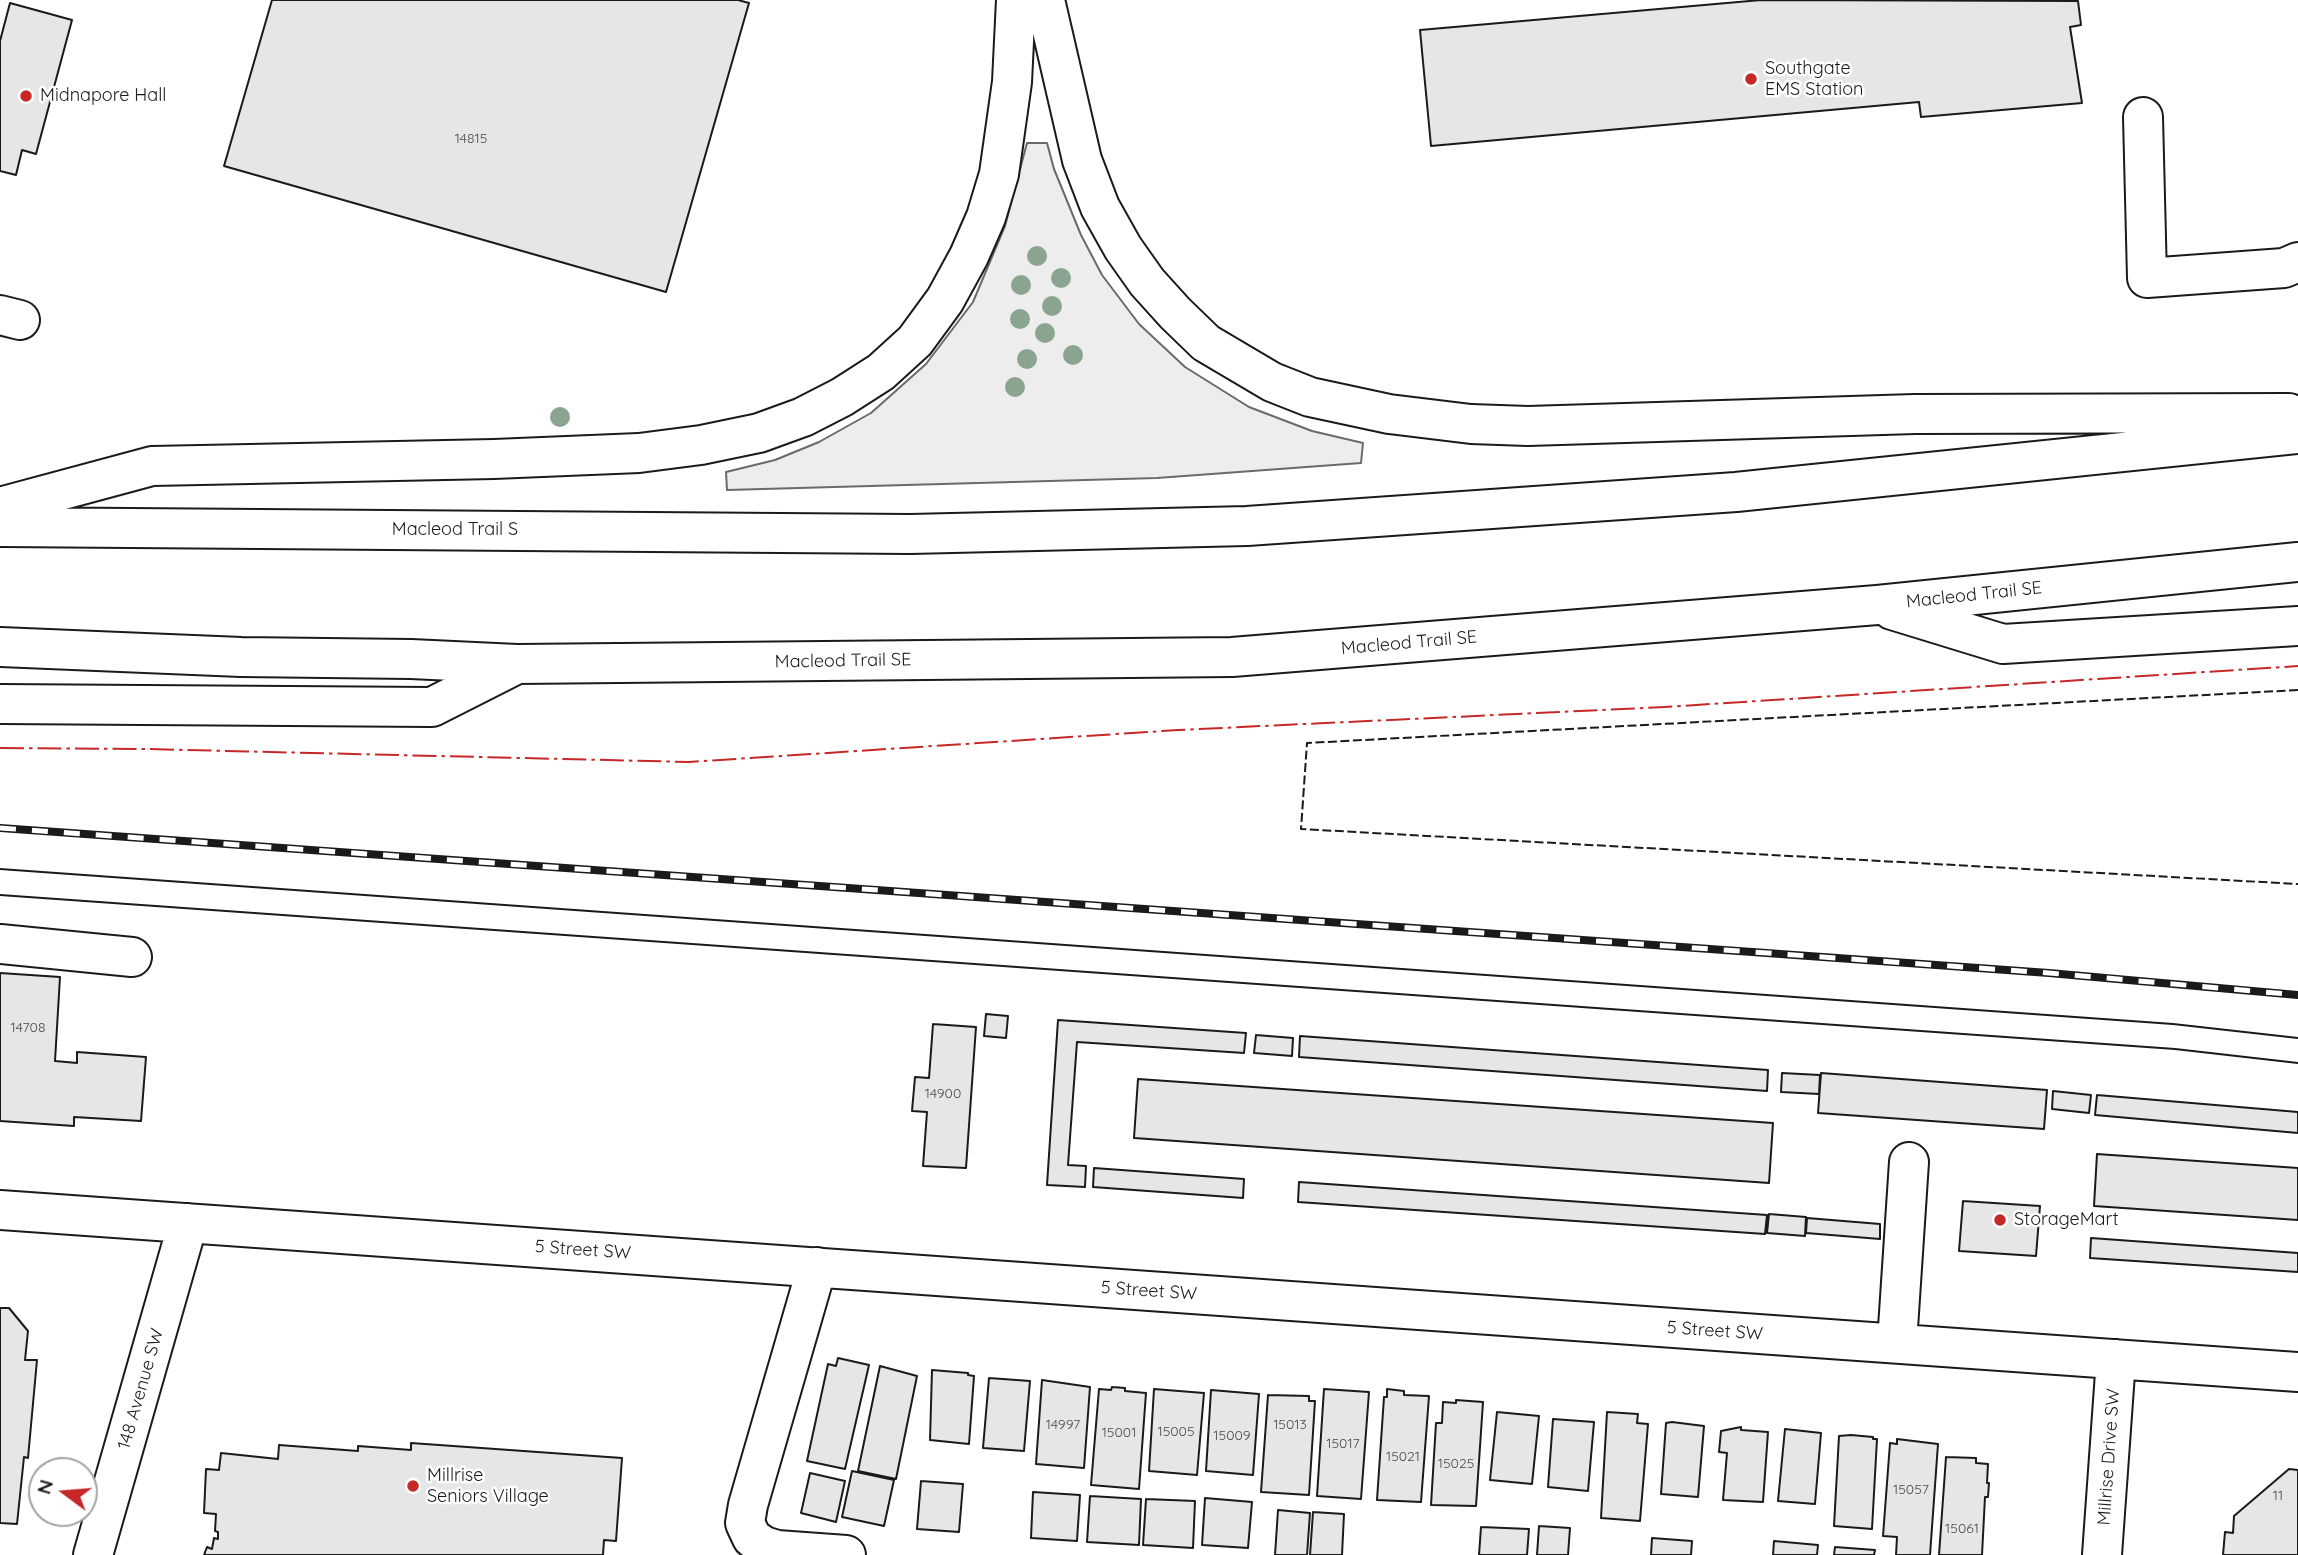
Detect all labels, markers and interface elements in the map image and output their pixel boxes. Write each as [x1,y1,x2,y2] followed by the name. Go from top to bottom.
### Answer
[1765,58,1863,100] place label: Southgate EMS Station
[1743,71,1759,87] marker: Southgate EMS Station
[40,85,167,107] place label: Midnapore Hall
[18,88,34,104] marker: Midnapore Hall
[455,131,487,147] house number: 14815
[392,519,518,541] street label: Macleod Trail S
[1905,577,2043,613] street label: Macleod Trail SE
[1340,626,1478,660] street label: Macleod Trail SE
[775,649,911,673] street label: Macleod Trail SE
[11,1020,45,1036] house number: 14708
[925,1086,961,1102] house number: 14900
[2014,1209,2118,1231] place label: StorageMart
[1992,1212,2008,1228] marker: StorageMart
[534,1236,632,1264] street label: 5 Street SW
[1100,1277,1198,1305] street label: 5 Street SW
[1666,1317,1764,1345] street label: 5 Street SW
[113,1326,169,1452] street label: 148 Avenue SW
[2093,1388,2125,1526] street label: Millrise Drive SW
[1046,1417,1080,1433] house number: 14997
[1273,1417,1307,1433] house number: 15013
[1157,1424,1195,1440] house number: 15005
[1102,1425,1136,1441] house number: 15001
[1213,1428,1251,1444] house number: 15009
[1326,1436,1360,1452] house number: 15017
[1386,1449,1420,1465] house number: 15021
[1438,1456,1474,1472] house number: 15025
[28,1457,98,1527] north arrow
[427,1465,549,1508] place label: Millrise Seniors Village
[31,1477,58,1497] text: N
[405,1478,421,1494] marker: Millrise Seniors Village
[1893,1482,1929,1498] house number: 15057
[2273,1488,2283,1504] house number: 11
[1945,1521,1979,1537] house number: 15061

